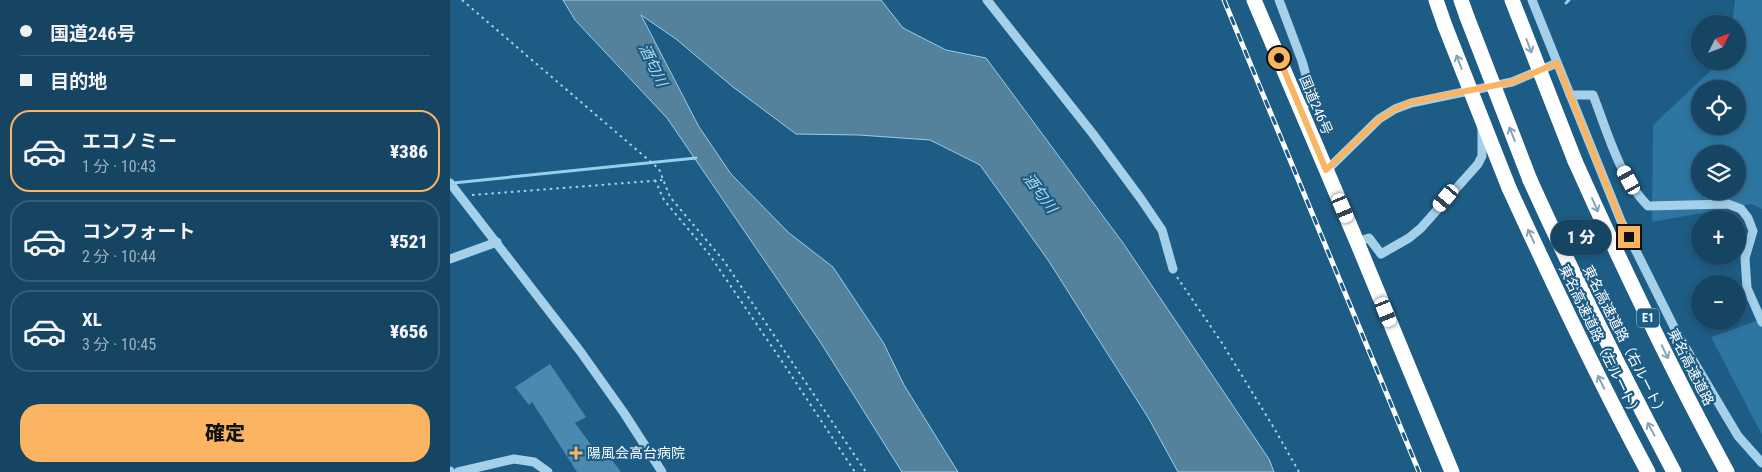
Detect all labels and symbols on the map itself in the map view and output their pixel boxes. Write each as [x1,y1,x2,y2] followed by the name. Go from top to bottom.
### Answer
[1691,15,1746,70] north arrow
[1526,38,1535,53] one-way arrow
[635,41,672,91] water label: 酒匂川
[1268,47,1290,69] route start
[1453,55,1463,70] one-way arrow
[1296,73,1336,137] street label: 国道246号
[1507,127,1516,143] one-way arrow
[1615,163,1642,197] car
[1019,170,1062,218] water label: 酒匂川
[1430,182,1461,214] car
[1330,191,1355,225] car
[1591,197,1600,212] one-way arrow
[1552,220,1612,254] callout: 1 分
[1618,226,1640,248] route end
[1526,229,1535,244] one-way arrow
[1556,262,1644,420] street label: 東名高速道路（左ルート）
[1580,263,1670,419] street label: 東名高速道路（右ルート）
[1373,295,1398,329] car
[1637,308,1659,328] road number: E1
[1665,326,1717,408] street label: 東名高速道路
[1661,344,1670,359] one-way arrow
[1596,375,1606,390] one-way arrow
[1646,422,1655,437] one-way arrow
[587,445,685,461] place label: 陽風会高台病院
[569,446,583,460] marker: 陽風会高台病院

